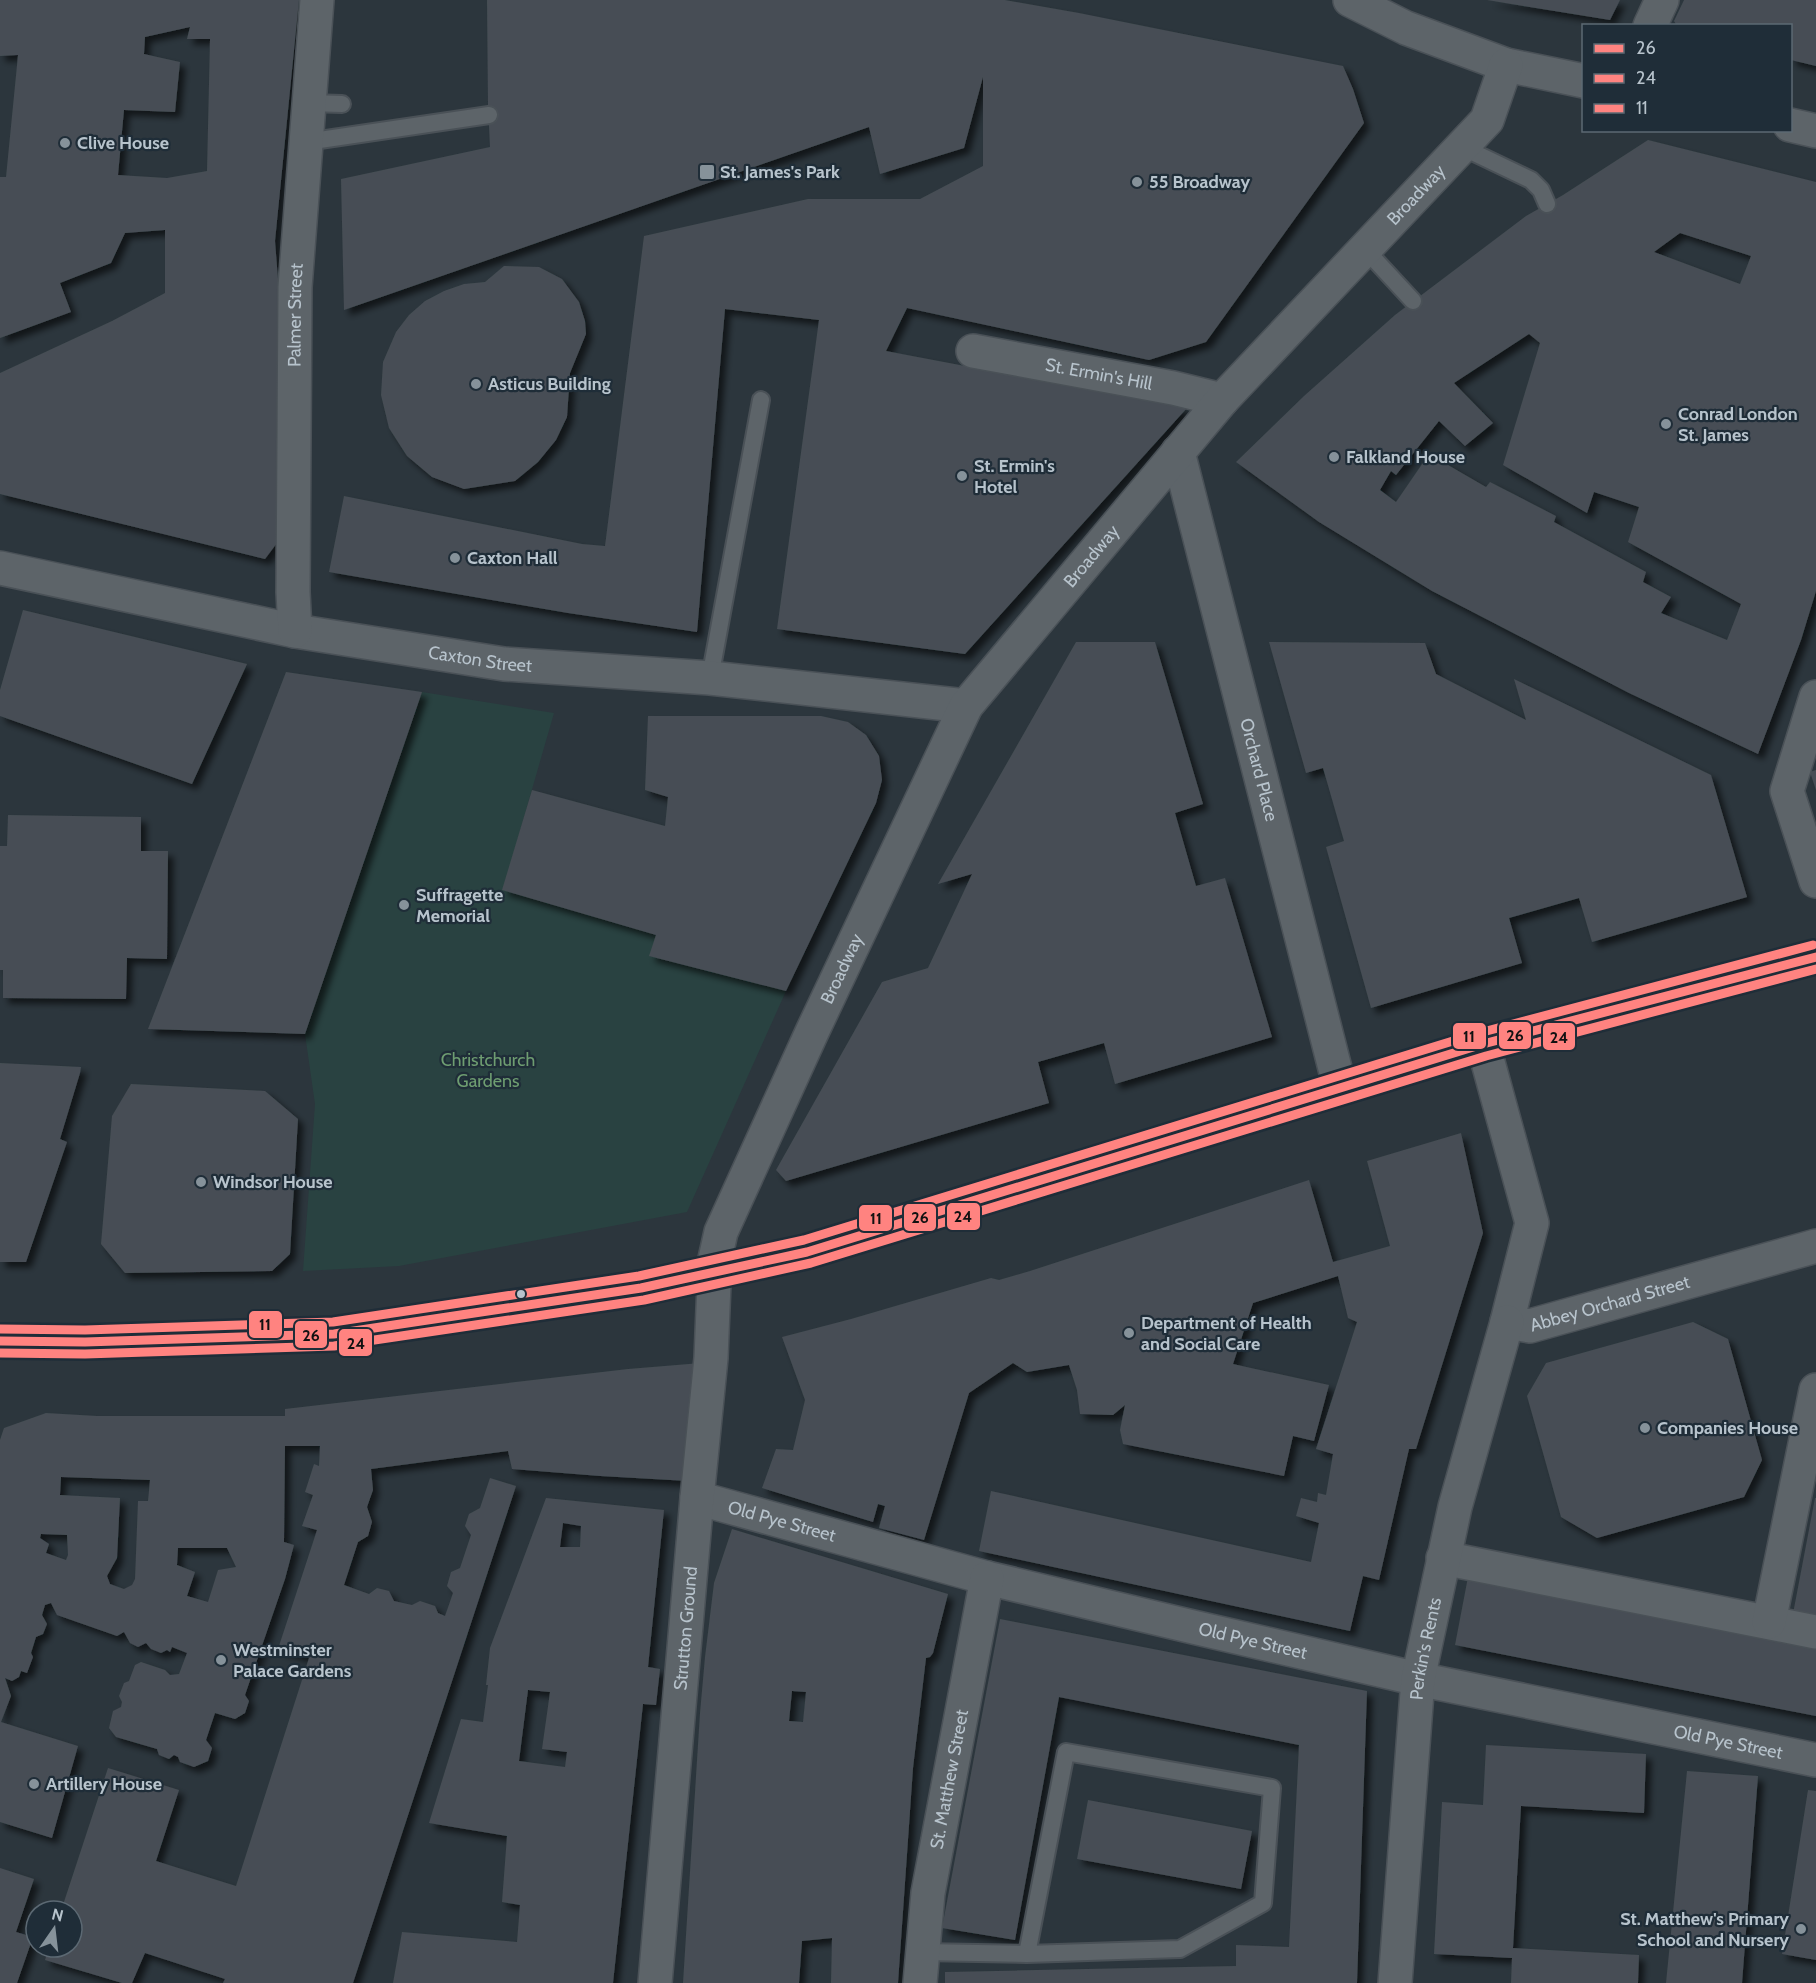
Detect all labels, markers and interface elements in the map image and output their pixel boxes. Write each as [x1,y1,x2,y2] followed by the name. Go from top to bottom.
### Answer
[1582,24,1792,132] legend
[1636,37,1656,59] text: 26
[1636,67,1656,89] text: 24
[1636,97,1648,119] text: 11
[77,132,169,154] place label: Clive House
[58,136,72,150] marker: Clive House
[1382,160,1450,230] street label: Broadway
[720,161,840,183] place label: St. James's Park
[698,163,716,181] marker: St. James's Park
[1149,171,1250,193] place label: 55 Broadway
[1130,175,1144,189] marker: 55 Broadway
[283,262,308,367] street label: Palmer Street
[1044,354,1155,395] street label: St. Ermin's Hill
[488,373,611,395] place label: Asticus Building
[469,377,483,391] marker: Asticus Building
[1678,403,1798,446] place label: Conrad London St. James
[1659,417,1673,431] marker: Conrad London St. James
[1346,446,1465,468] place label: Falkland House
[1327,450,1341,464] marker: Falkland House
[974,455,1055,498] place label: St. Ermin's Hotel
[955,469,969,483] marker: St. Ermin's Hotel
[1059,520,1124,592] street label: Broadway
[467,547,558,569] place label: Caxton Hall
[448,551,462,565] marker: Caxton Hall
[427,641,533,677] street label: Caxton Street
[1235,716,1283,824] street label: Orchard Place
[416,884,503,927] place label: Suffragette Memorial
[397,898,411,912] marker: Suffragette Memorial
[816,930,868,1007] street label: Broadway
[1498,1021,1532,1050] line badge: 26
[1452,1022,1487,1050] line badge: 11
[1542,1022,1576,1051] line badge: 24
[1506,1026,1524,1045] text: 26
[1463,1027,1475,1046] text: 11
[1550,1028,1568,1047] text: 24
[441,1049,535,1092] park label: Christchurch Gardens
[213,1171,333,1193] place label: Windsor House
[194,1175,208,1189] marker: Windsor House
[946,1202,981,1231] line badge: 24
[903,1203,937,1232] line badge: 26
[858,1204,893,1232] line badge: 11
[954,1207,972,1226] text: 24
[911,1208,929,1227] text: 26
[870,1209,882,1228] text: 11
[1527,1271,1692,1336] street label: Abbey Orchard Street
[515,1288,527,1300] unlabelled marker
[248,1310,283,1339] line badge: 11
[1141,1312,1312,1355] place label: Department of Health and Social Care
[259,1315,271,1334] text: 11
[294,1320,328,1349] line badge: 26
[302,1326,320,1345] text: 26
[1122,1326,1136,1340] marker: Department of Health and Social Care
[338,1328,373,1357] line badge: 24
[347,1334,365,1353] text: 24
[1657,1417,1798,1439] place label: Companies House
[1638,1421,1652,1435] marker: Companies House
[725,1496,838,1547] street label: Old Pye Street
[669,1565,702,1691] street label: Strutton Ground
[1405,1595,1446,1701] street label: Perkin's Rents
[1196,1618,1309,1664] street label: Old Pye Street
[233,1639,352,1682] place label: Westminster Palace Gardens
[214,1653,228,1667] marker: Westminster Palace Gardens
[925,1708,973,1851] street label: St. Matthew Street
[1672,1720,1785,1764] street label: Old Pye Street
[46,1773,162,1795] place label: Artillery House
[27,1777,41,1791] marker: Artillery House
[24,1899,84,1959] north arrow
[50,1904,65,1926] text: N
[1620,1908,1789,1951] place label: St. Matthew's Primary School and Nursery
[1794,1922,1808,1936] marker: St. Matthew's Primary School and Nursery

